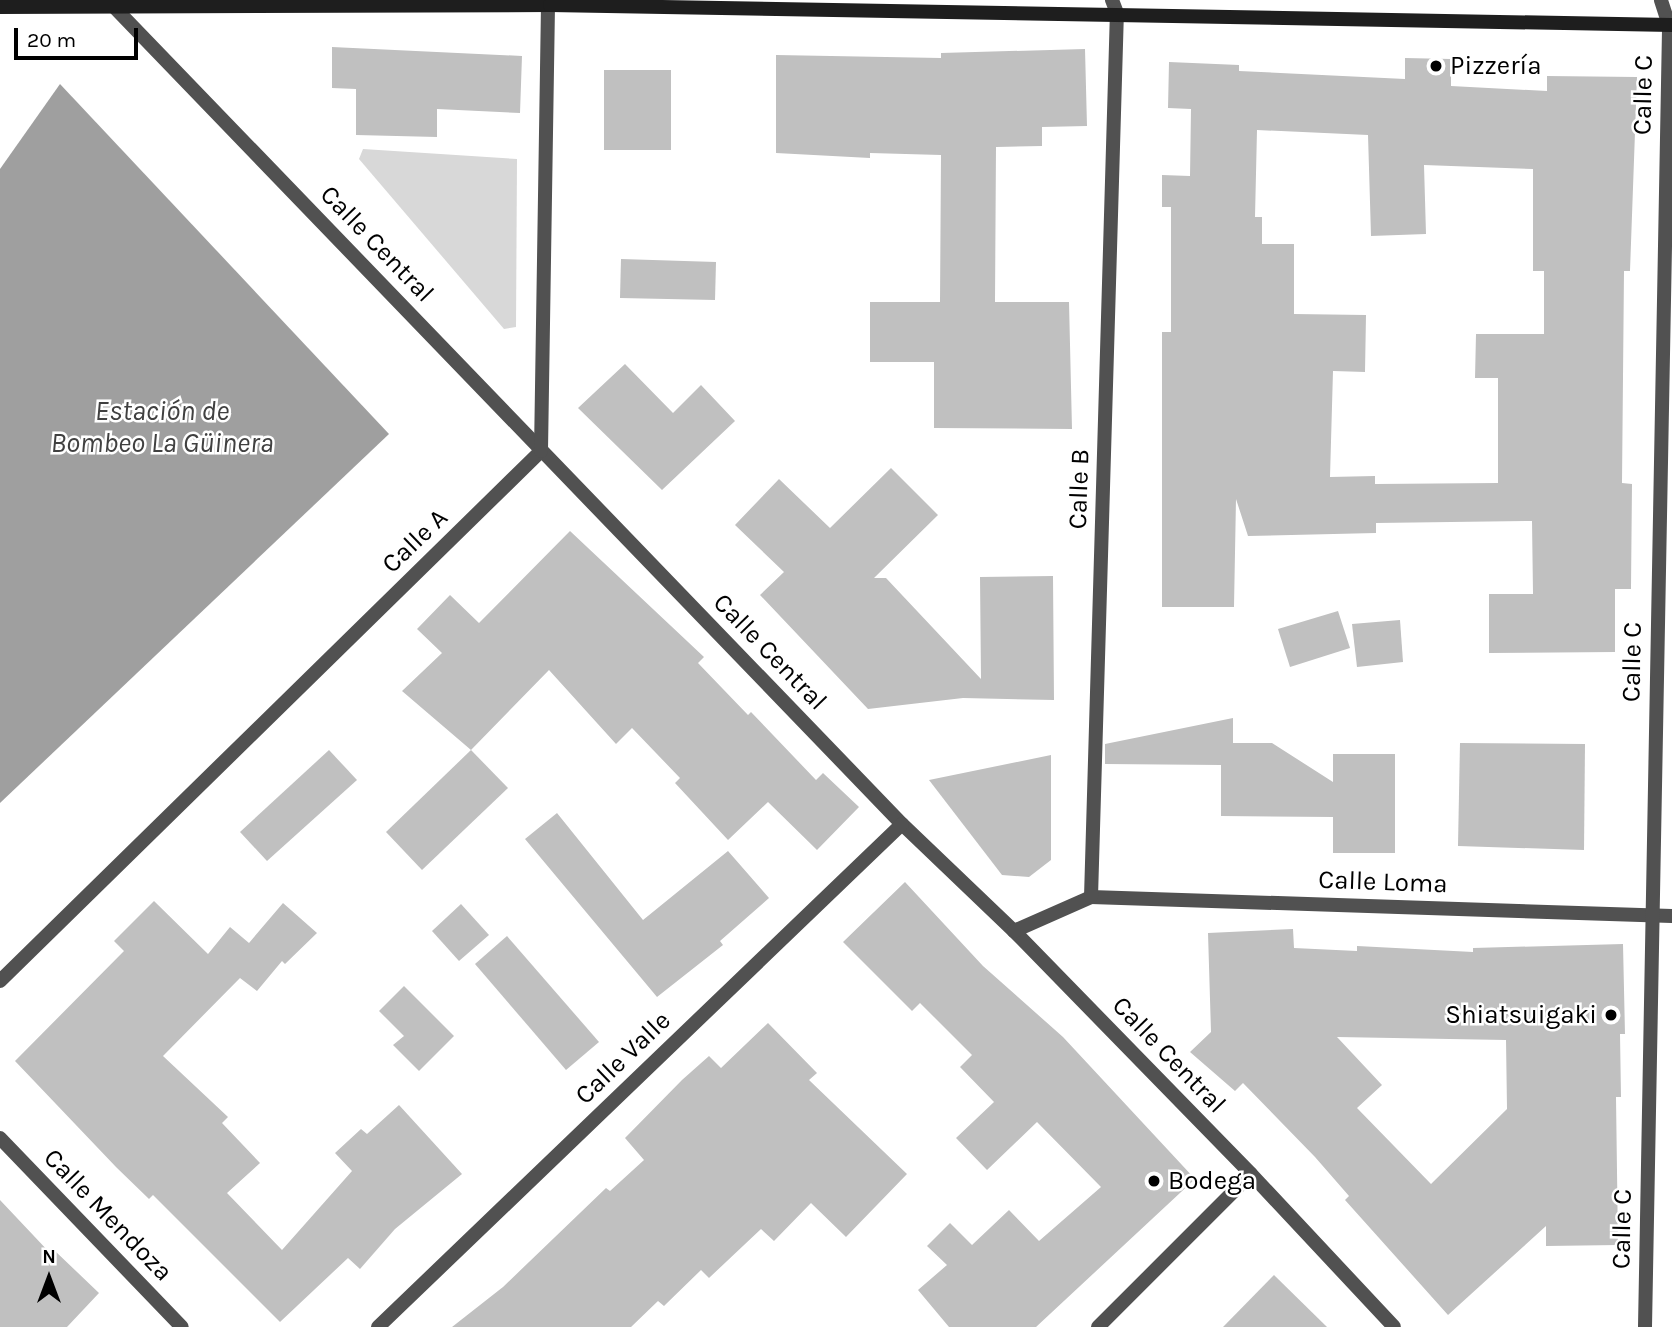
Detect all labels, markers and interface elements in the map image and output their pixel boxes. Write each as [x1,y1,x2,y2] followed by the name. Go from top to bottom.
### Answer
[18,14,142,58] scale bar
[27,28,76,52] text: 20 m
[1450,50,1542,82] place label: Pizzería
[1627,55,1659,135] street label: Calle C
[1428,58,1444,74] marker: Pizzería
[314,179,440,309] street label: Calle Central
[50,394,274,460] water label: Estación de Bombeo La Güinera
[1062,448,1096,530] street label: Calle B
[376,502,454,580] street label: Calle A
[707,587,833,717] street label: Calle Central
[1616,622,1648,702] street label: Calle C
[1318,864,1448,900] street label: Calle Loma
[1106,990,1232,1120] street label: Calle Central
[1445,999,1597,1031] place label: Shiatsuigaki
[569,1005,677,1111] street label: Calle Valle
[1603,1007,1619,1023] marker: Shiatsuigaki
[37,1142,179,1288] street label: Calle Mendoza
[1168,1165,1256,1197] place label: Bodega
[1146,1173,1162,1189] marker: Bodega
[1606,1189,1638,1269] street label: Calle C
[14,1243,84,1313] north arrow
[42,1246,56,1268] text: N

